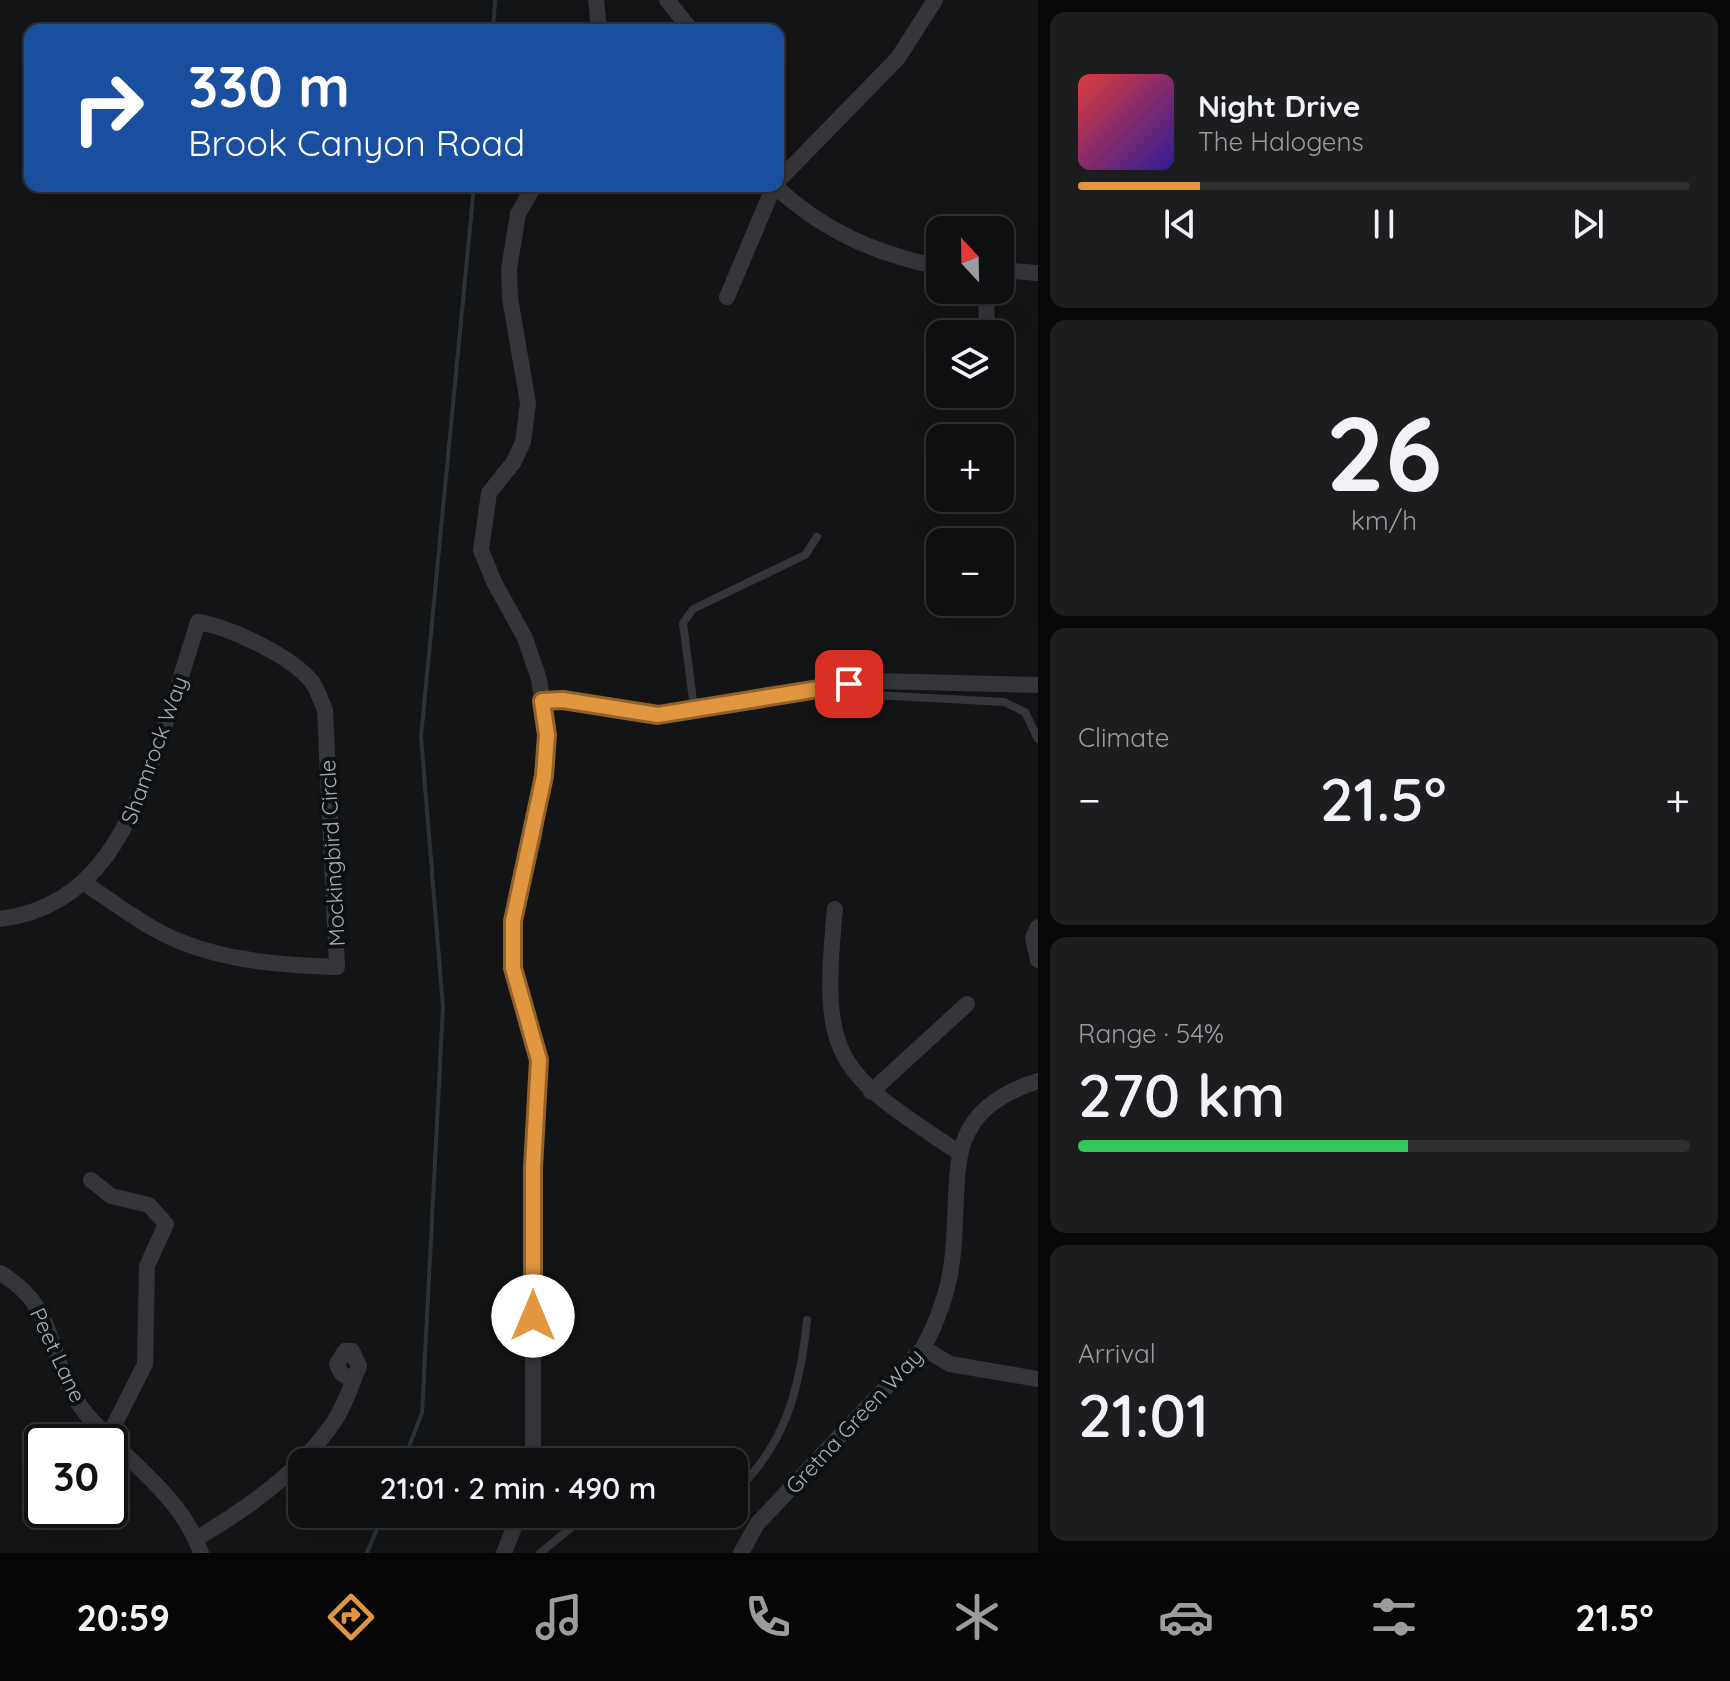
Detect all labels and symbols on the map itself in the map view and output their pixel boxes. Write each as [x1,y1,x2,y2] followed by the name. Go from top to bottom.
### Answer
[926,216,1014,304] north arrow
[815,650,883,718] pin
[114,672,194,828] street label: Shamrock Way
[313,759,351,947] street label: Mockingbird Circle
[491,1274,575,1358] position arrow
[24,1303,92,1407] street label: Peet Lane
[779,1342,929,1500] street label: Gretna Green Way
[24,1424,128,1528] speed limit sign: 30

